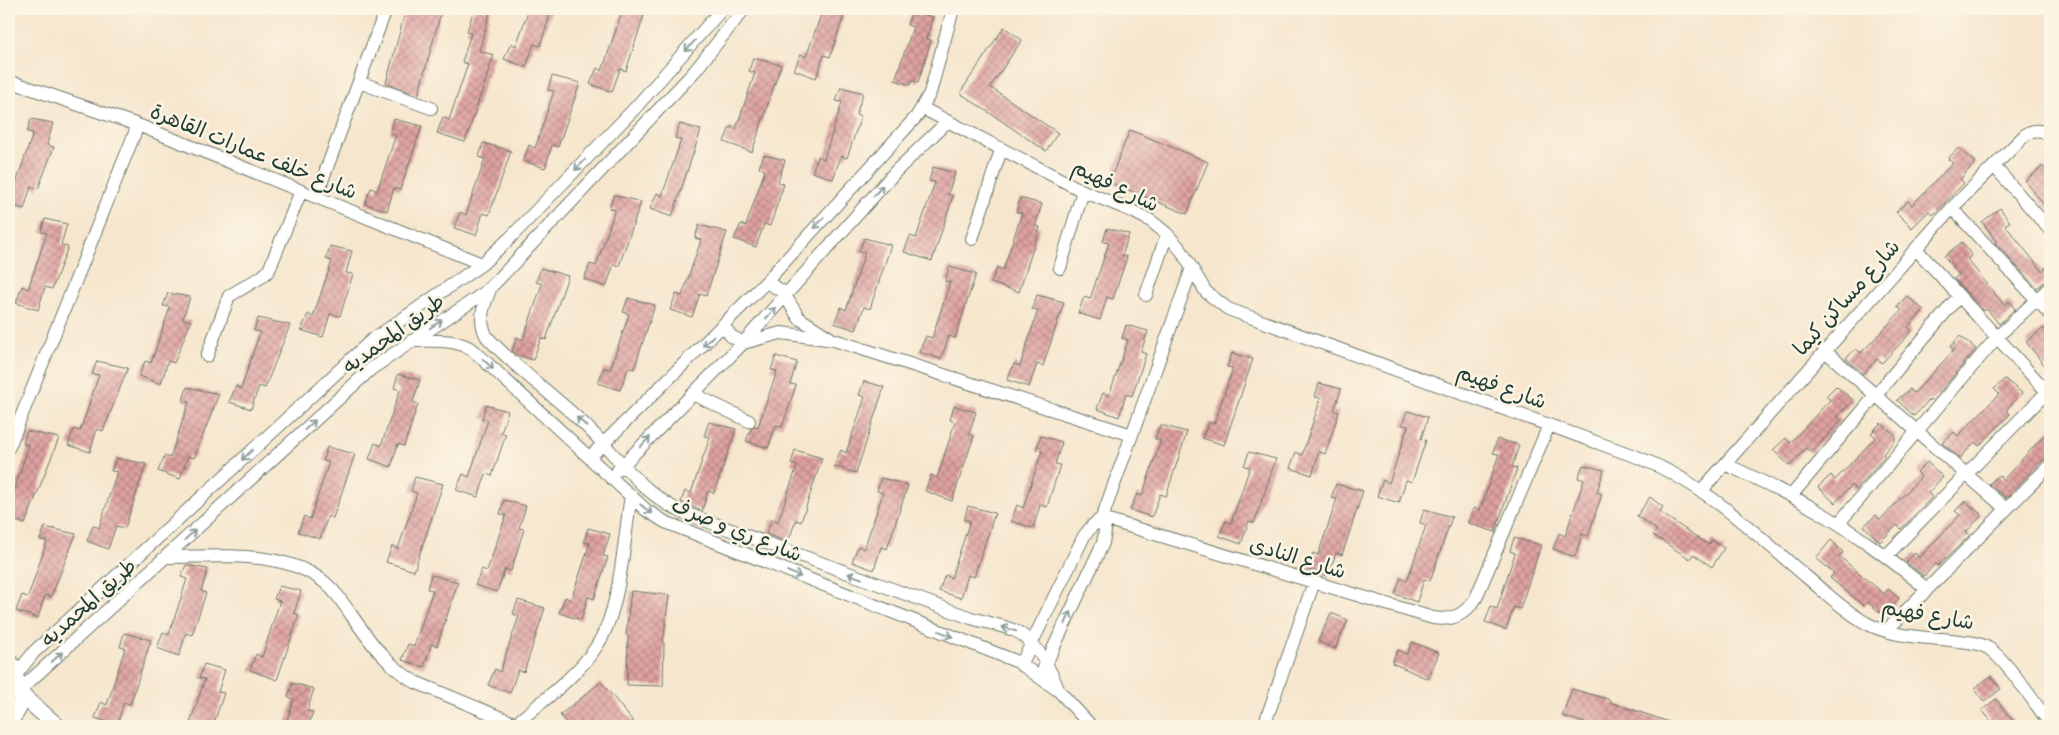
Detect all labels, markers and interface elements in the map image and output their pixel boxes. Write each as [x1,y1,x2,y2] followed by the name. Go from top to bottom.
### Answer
[684,40,696,53] one-way arrow
[146,98,361,207] street label: شارع خلف عمارات القاهرة
[1067,153,1163,220] street label: شارع فهيم
[574,159,586,172] one-way arrow
[872,185,884,198] one-way arrow
[813,216,825,229] one-way arrow
[1787,234,1907,362] street label: شارع مساكن كيما
[337,288,449,378] street label: طريق المحمديه
[765,307,777,320] one-way arrow
[429,319,443,329] one-way arrow
[701,335,714,347] one-way arrow
[482,358,494,370] one-way arrow
[1453,358,1550,417] street label: شارع فهيم
[575,417,588,428] one-way arrow
[303,419,316,431] one-way arrow
[639,436,651,448] one-way arrow
[241,449,254,461] one-way arrow
[667,491,806,569] street label: شارع ري و صرف
[640,504,653,515] one-way arrow
[183,529,196,541] one-way arrow
[1246,531,1349,586] street label: شارع النادى
[35,553,141,651] street label: طريق المحمديه
[786,570,802,579] one-way arrow
[848,571,863,580] one-way arrow
[1879,594,1976,638] street label: شارع فهيم
[1063,610,1073,625] one-way arrow
[1001,624,1017,633] one-way arrow
[938,630,953,639] one-way arrow
[51,651,64,663] one-way arrow

